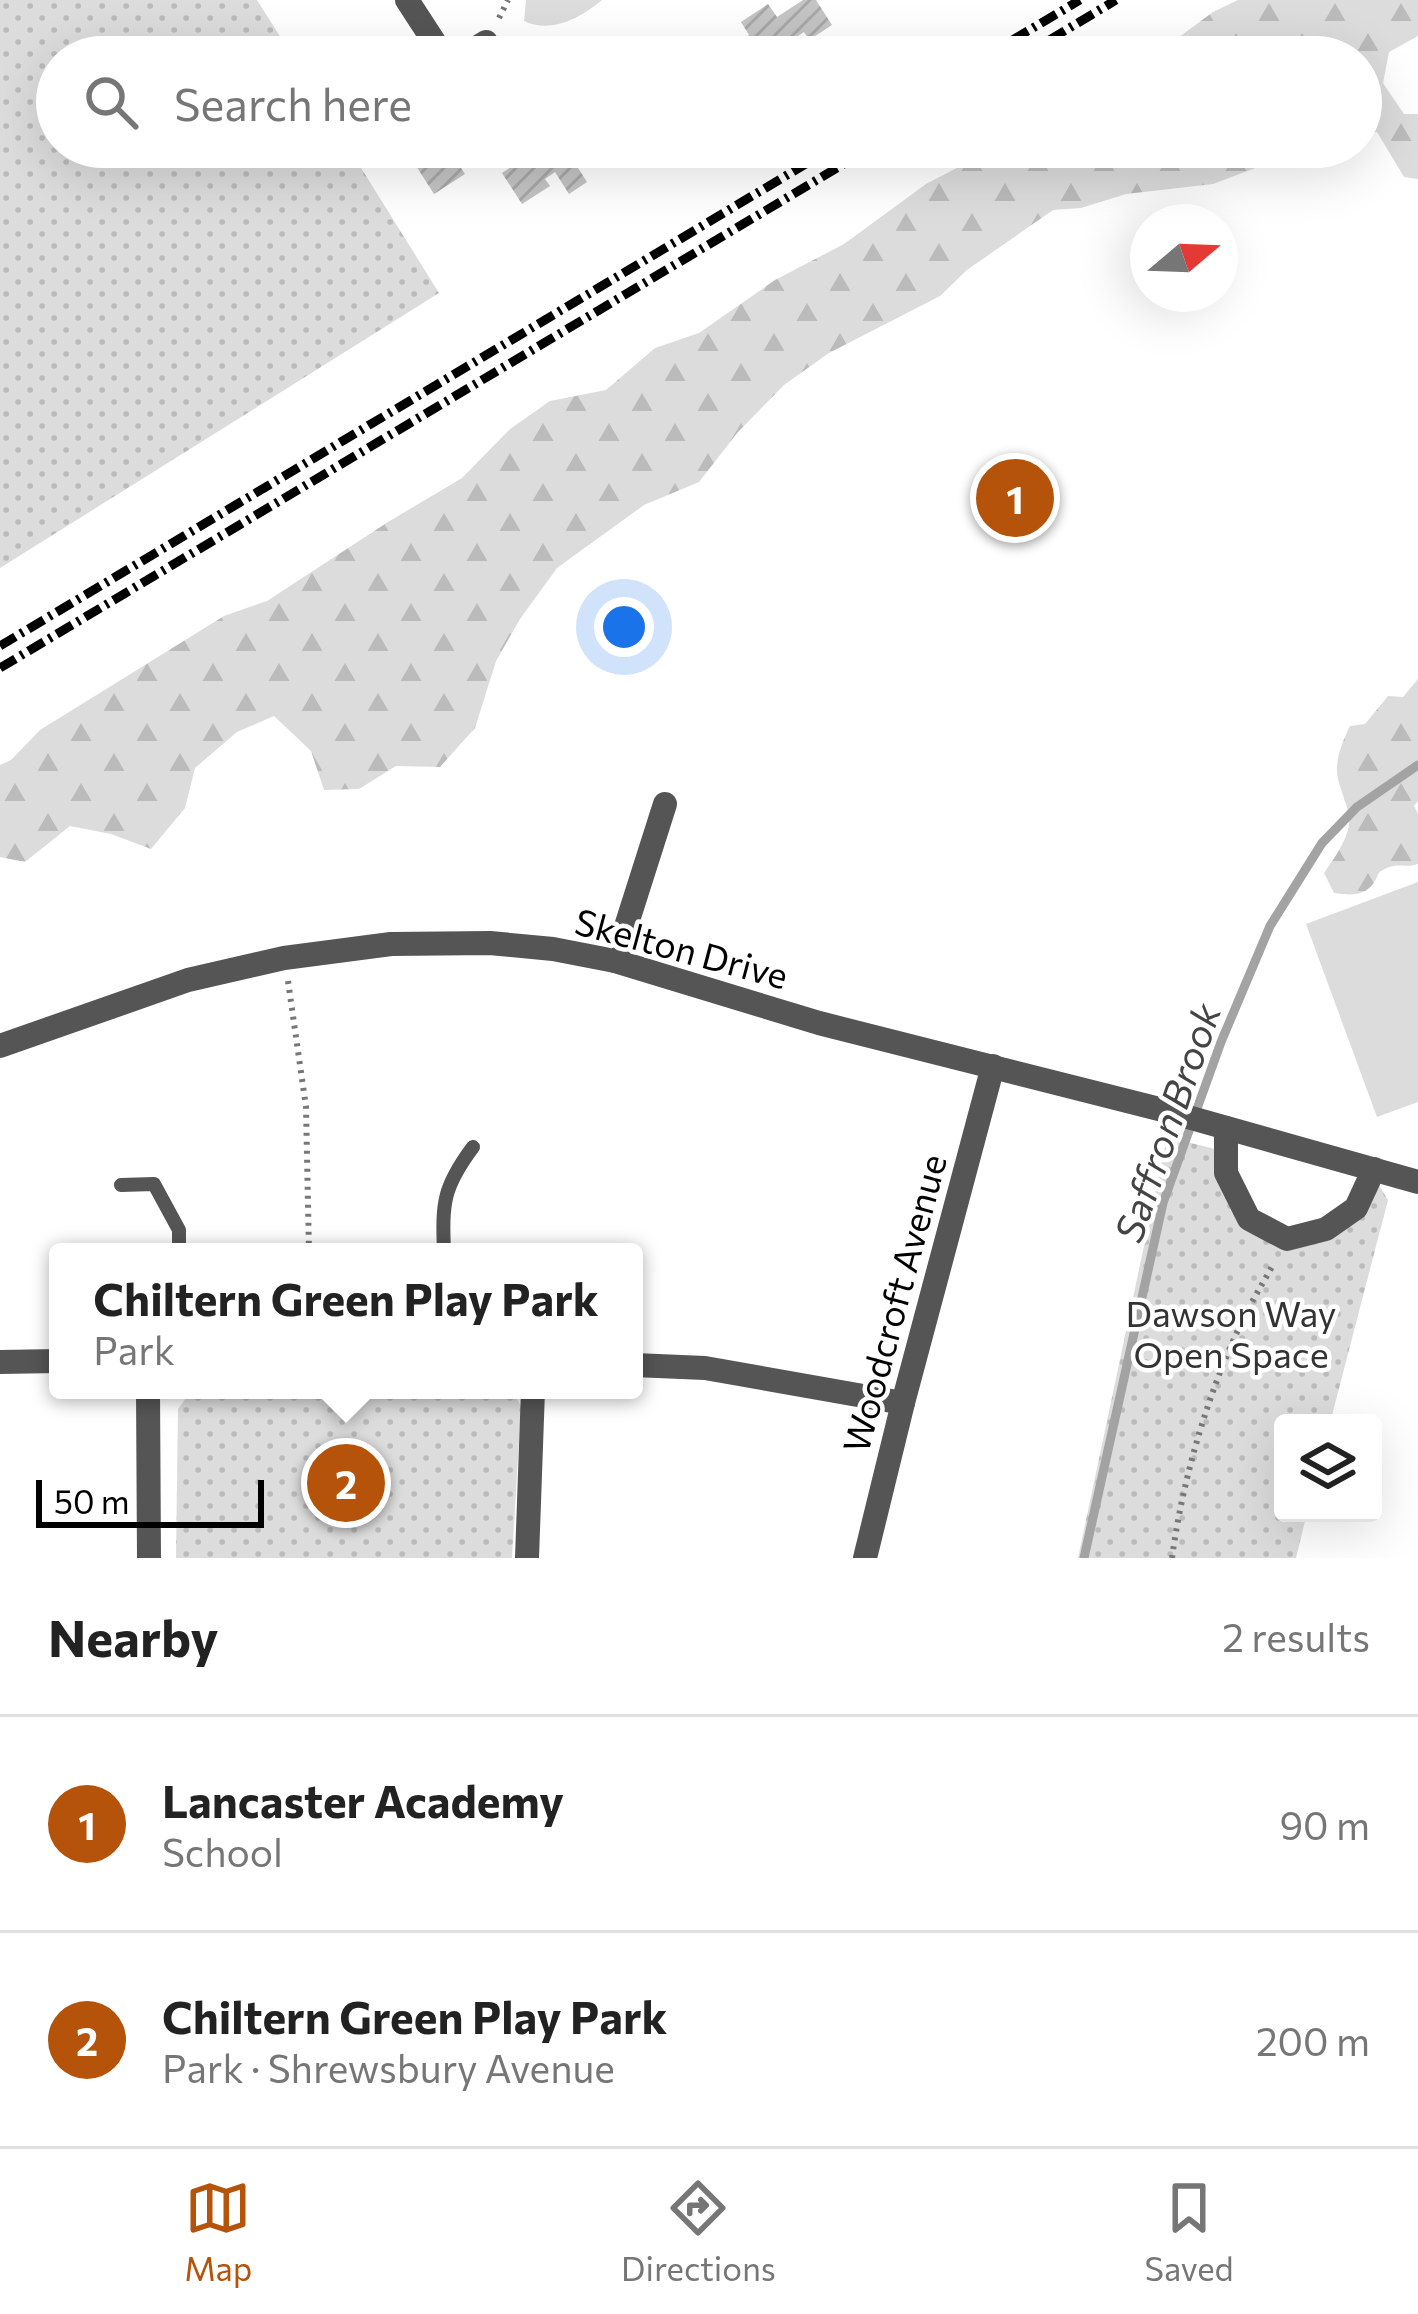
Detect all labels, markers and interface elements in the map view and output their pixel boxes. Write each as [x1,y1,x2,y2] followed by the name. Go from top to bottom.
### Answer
[36,36,1382,168] search box
[78,69,144,135] icon: search
[174,75,412,130] text: Search here
[1130,204,1238,312] north arrow
[976,453,1054,543] pin: 1
[594,597,654,657] your location
[571,897,793,997] street label: Skelton Drive
[1103,996,1230,1248] water label: Saffron Brook
[832,1149,954,1457] street label: Woodcroft Avenue
[49,1243,643,1399] popup
[93,1270,599,1325] text: Chiltern Green Play Park
[1126,1290,1336,1375] park label: Dawson Way Open Space
[93,1325,175,1373] text: Park
[1274,1414,1382,1522] map controls
[1274,1414,1382,1522] button: layers
[307,1438,385,1528] pin: 2
[36,1474,264,1527] scale bar
[54,1480,130,1521] text: 50 m
[48,1605,218,1668] text: Nearby
[1222,1612,1370,1660] text: 2 results
[162,1772,564,1827] text: Lancaster Academy
[78,1800,96,1848] text: 1
[1279,1800,1370,1848] text: 90 m
[162,1827,283,1875] text: School
[162,1988,667,2043] text: Chiltern Green Play Park
[76,2016,98,2064] text: 2
[1256,2016,1370,2064] text: 200 m
[162,2043,615,2091] text: Park · Shrewsbury Avenue
[184,2175,252,2288] tab: Map
[621,2175,776,2288] tab: Directions
[1145,2175,1234,2288] tab: Saved

